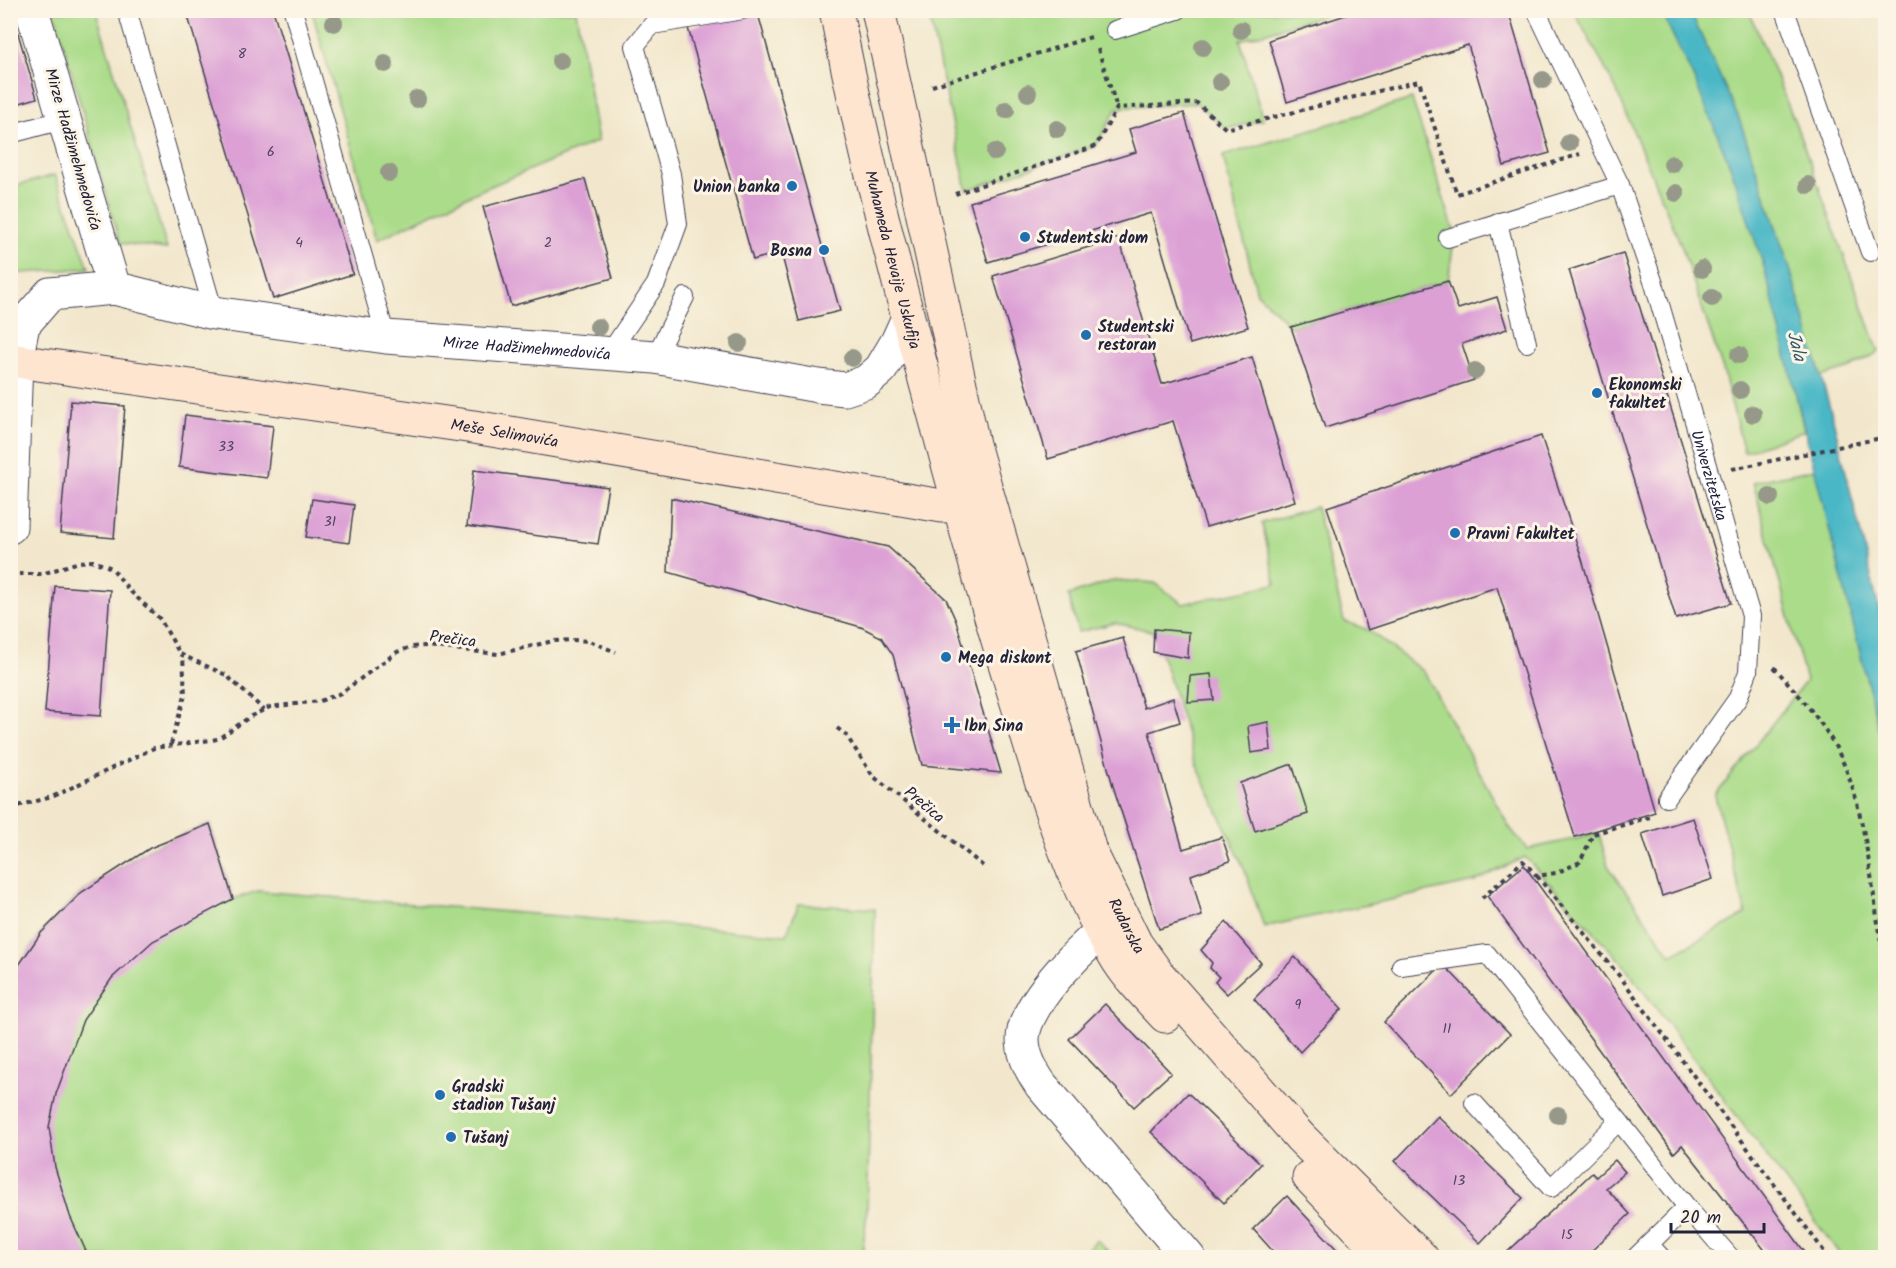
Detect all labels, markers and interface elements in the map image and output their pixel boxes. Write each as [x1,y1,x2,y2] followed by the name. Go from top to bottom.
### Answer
[238,43,247,65] house number: 8
[37,65,108,234] street label: Mirze Hadžimehmedovića
[267,141,275,163] house number: 6
[857,168,927,352] street label: Muhameda Hevaije Uskufija
[693,175,780,200] place label: Union banka
[785,179,799,193] marker: Union banka
[1037,226,1148,251] place label: Studentski dom
[1018,230,1032,244] marker: Studentski dom
[295,232,303,254] house number: 4
[544,232,552,254] house number: 2
[770,239,812,264] place label: Bosna
[817,243,831,257] marker: Bosna
[1098,315,1175,358] place label: Studentski restoran
[1079,328,1093,342] marker: Studentski restoran
[1778,328,1814,366] water label: Jala
[442,330,612,368] street label: Mirze Hadžimehmedovića
[1609,373,1683,416] place label: Ekonomski fakultet
[1590,386,1604,400] marker: Ekonomski fakultet
[449,413,560,455] street label: Meše Selimovića
[1683,427,1734,524] street label: Univerzitetska
[218,436,234,458] house number: 33
[324,511,336,533] house number: 31
[1467,522,1575,547] place label: Pravni Fakultet
[1448,526,1462,540] marker: Pravni Fakultet
[428,624,478,655] street label: Prečica
[958,646,1052,671] place label: Mega diskont
[939,650,953,664] marker: Mega diskont
[964,714,1023,739] place label: Ibn Sina
[945,718,959,732] marker: Ibn Sina
[898,781,950,830] street label: Prečica
[1101,894,1150,960] street label: Rudarska
[1295,994,1302,1016] house number: 9
[1443,1018,1451,1040] house number: 11
[452,1075,556,1118] place label: Gradski stadion Tušanj
[433,1088,447,1102] marker: Gradski stadion Tušanj
[463,1126,509,1151] place label: Tušanj
[444,1130,458,1144] marker: Tušanj
[1453,1170,1465,1192] house number: 13
[1671,1196,1764,1234] scale bar
[1680,1204,1721,1233] text: 20 m
[1561,1224,1574,1246] house number: 15

